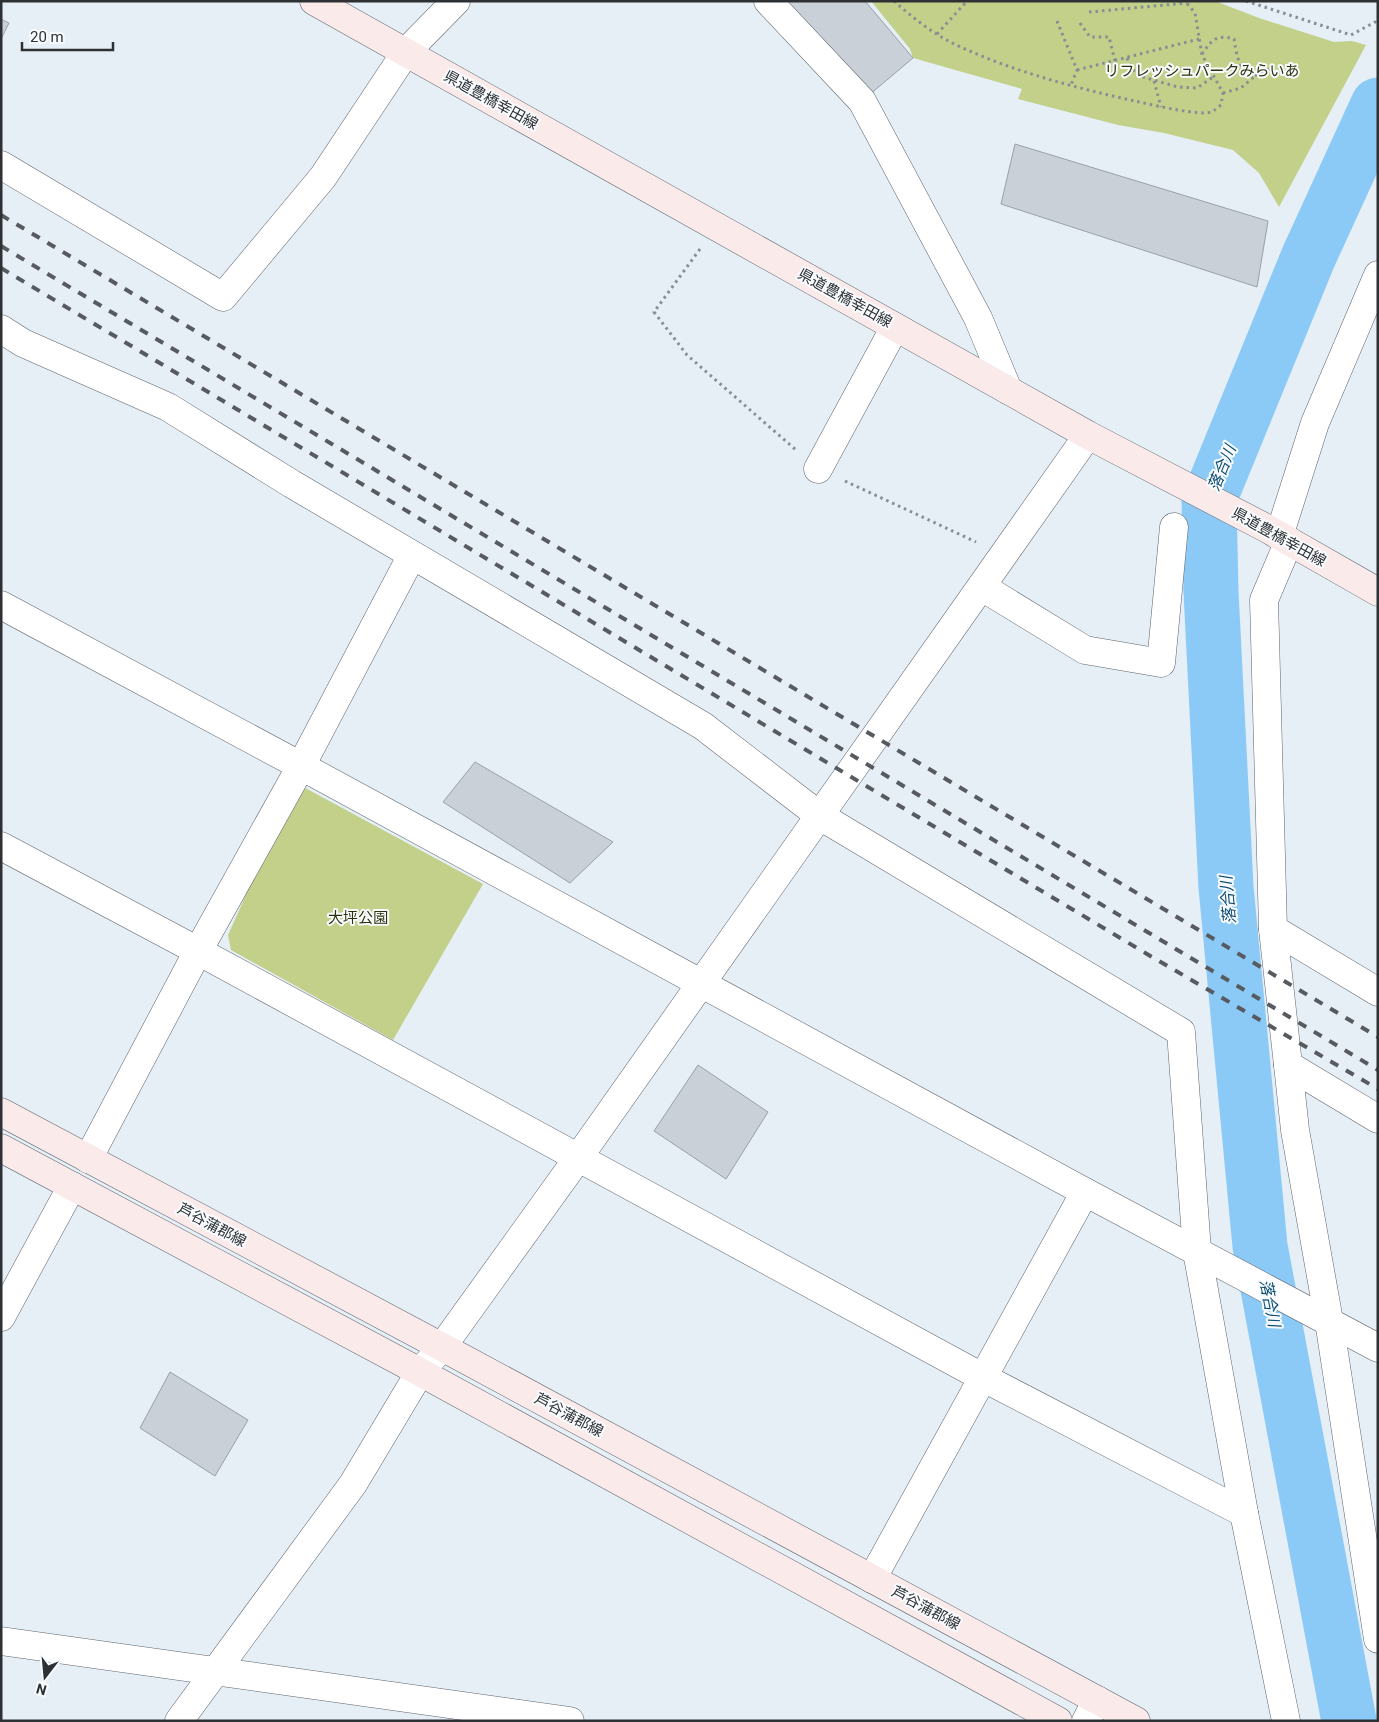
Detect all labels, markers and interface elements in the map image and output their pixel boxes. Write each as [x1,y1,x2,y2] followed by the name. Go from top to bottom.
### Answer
[22,20,114,52] scale bar
[30,28,64,46] text: 20 m
[1104,62,1300,80] park label: リフレッシュパークみらいあ
[441,67,541,133] street label: 県道豊橋幸田線
[795,265,895,331] street label: 県道豊橋幸田線
[1204,440,1241,494] water label: 落合川
[1229,504,1329,570] street label: 県道豊橋幸田線
[1216,873,1240,925] water label: 落合川
[328,909,388,927] park label: 大坪公園
[175,1199,249,1251] street label: 芦谷蒲郡線
[1256,1278,1284,1330] water label: 落合川
[532,1389,606,1441] street label: 芦谷蒲郡線
[889,1582,963,1634] street label: 芦谷蒲郡線
[20,1652,70,1702] north arrow
[34,1680,48,1699] text: N

